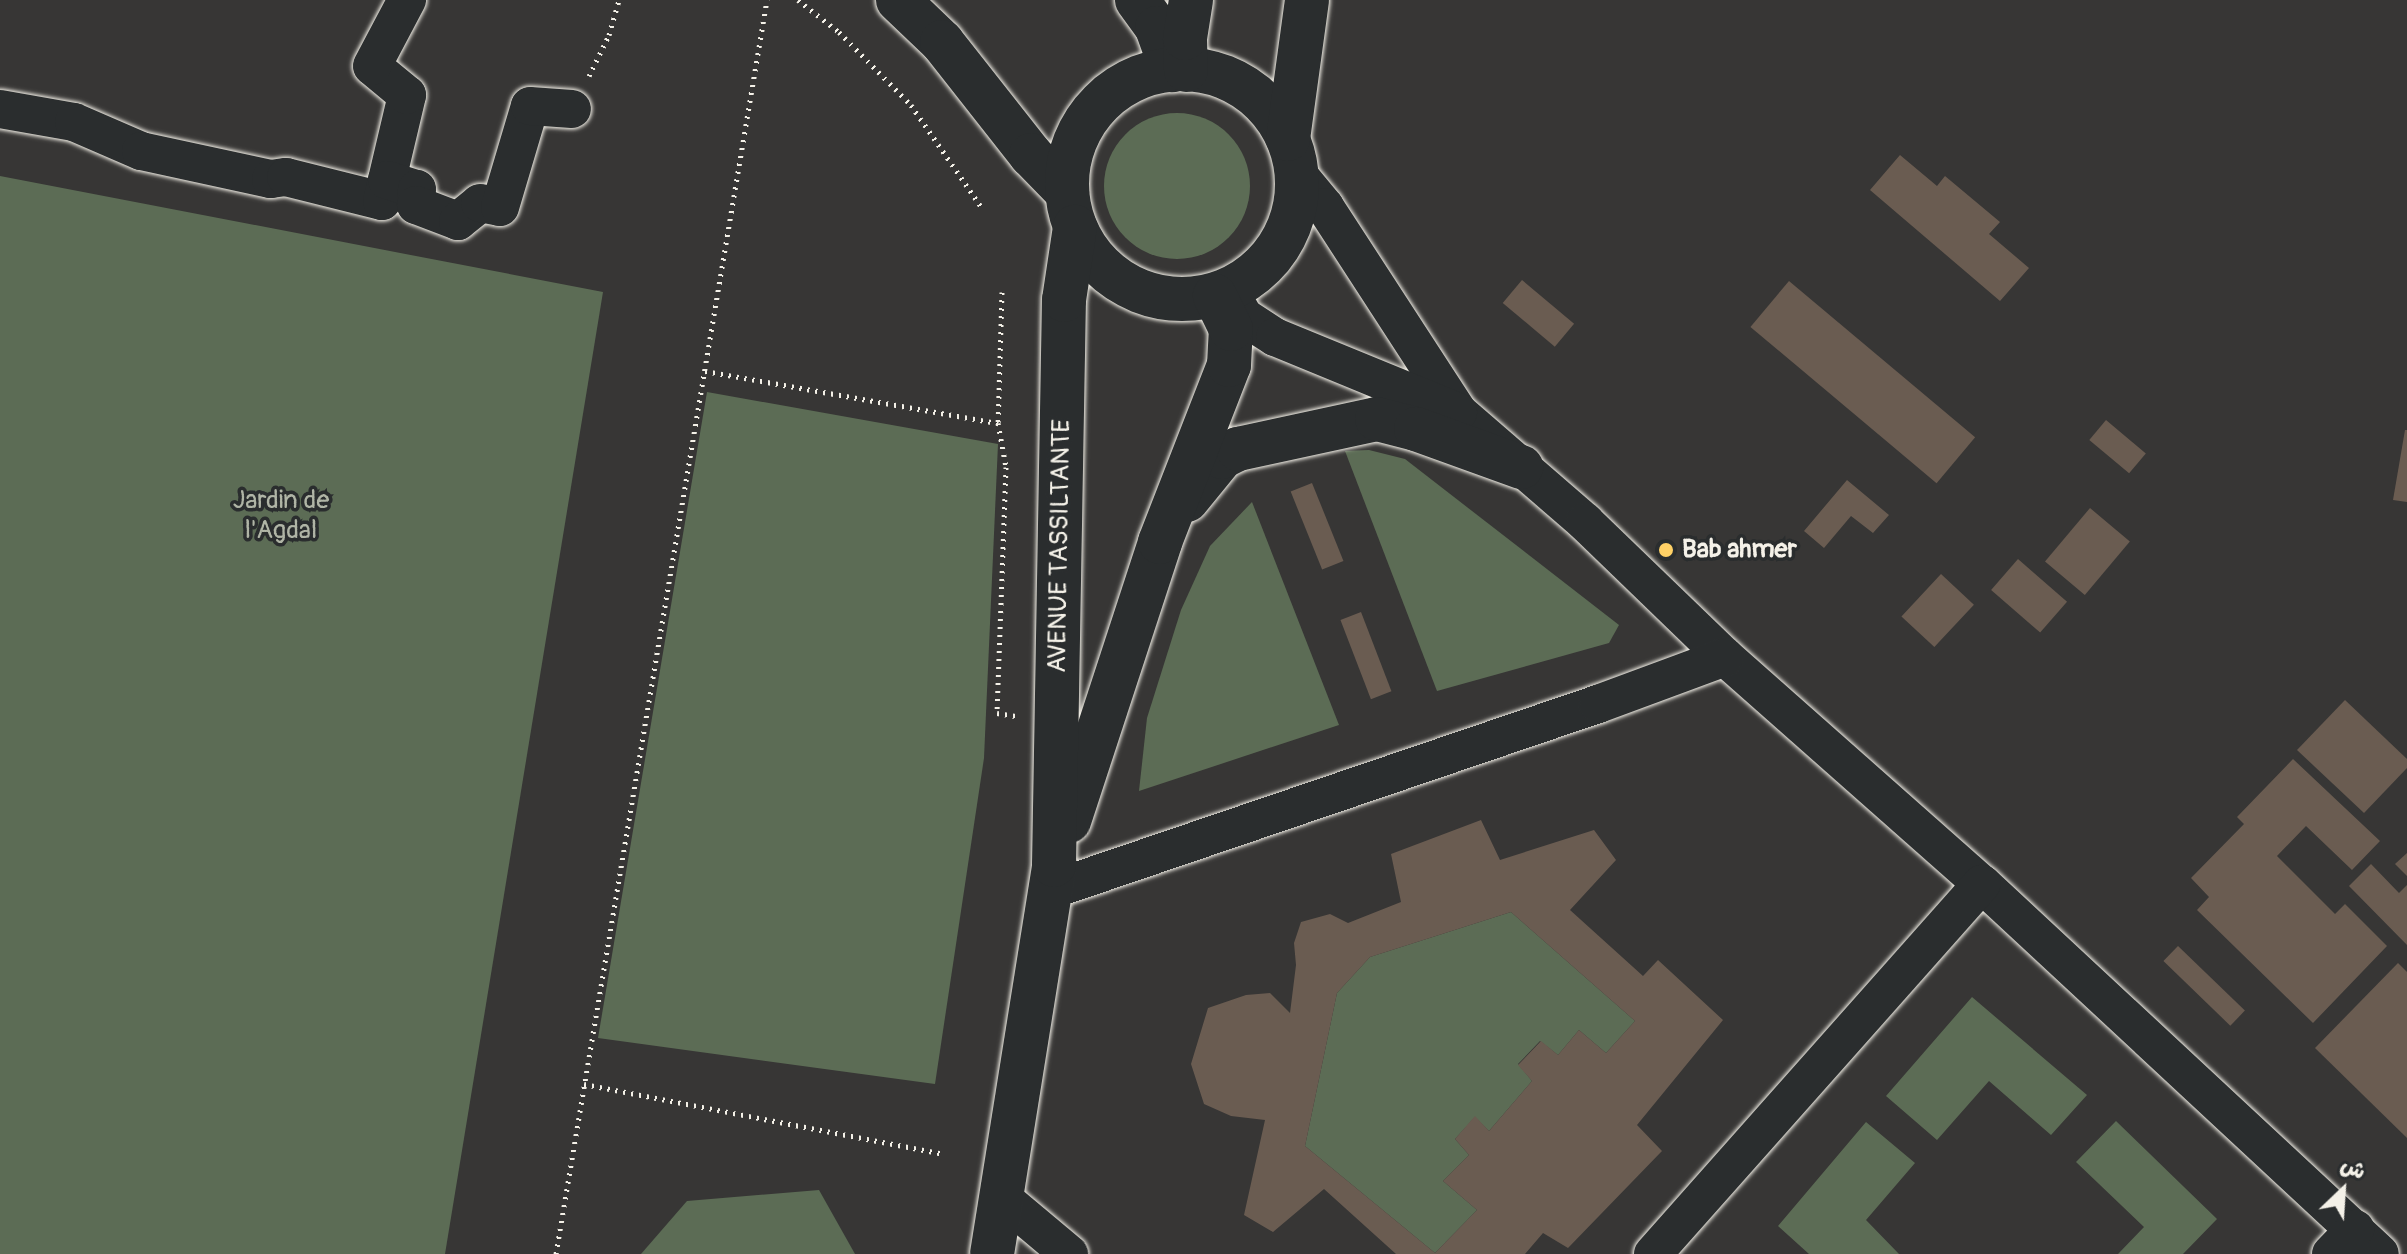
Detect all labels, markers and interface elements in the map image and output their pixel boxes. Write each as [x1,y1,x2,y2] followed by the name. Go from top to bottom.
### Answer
[1042,419,1078,673] street label: AVENUE TASSILTANTE
[233,485,329,546] park label: Jardin de l'Agdal
[1682,534,1797,566] place label: Bab ahmer
[1657,541,1675,559] marker: Bab ahmer
[2303,1150,2383,1230] north arrow
[2336,1150,2370,1186] text: ش

